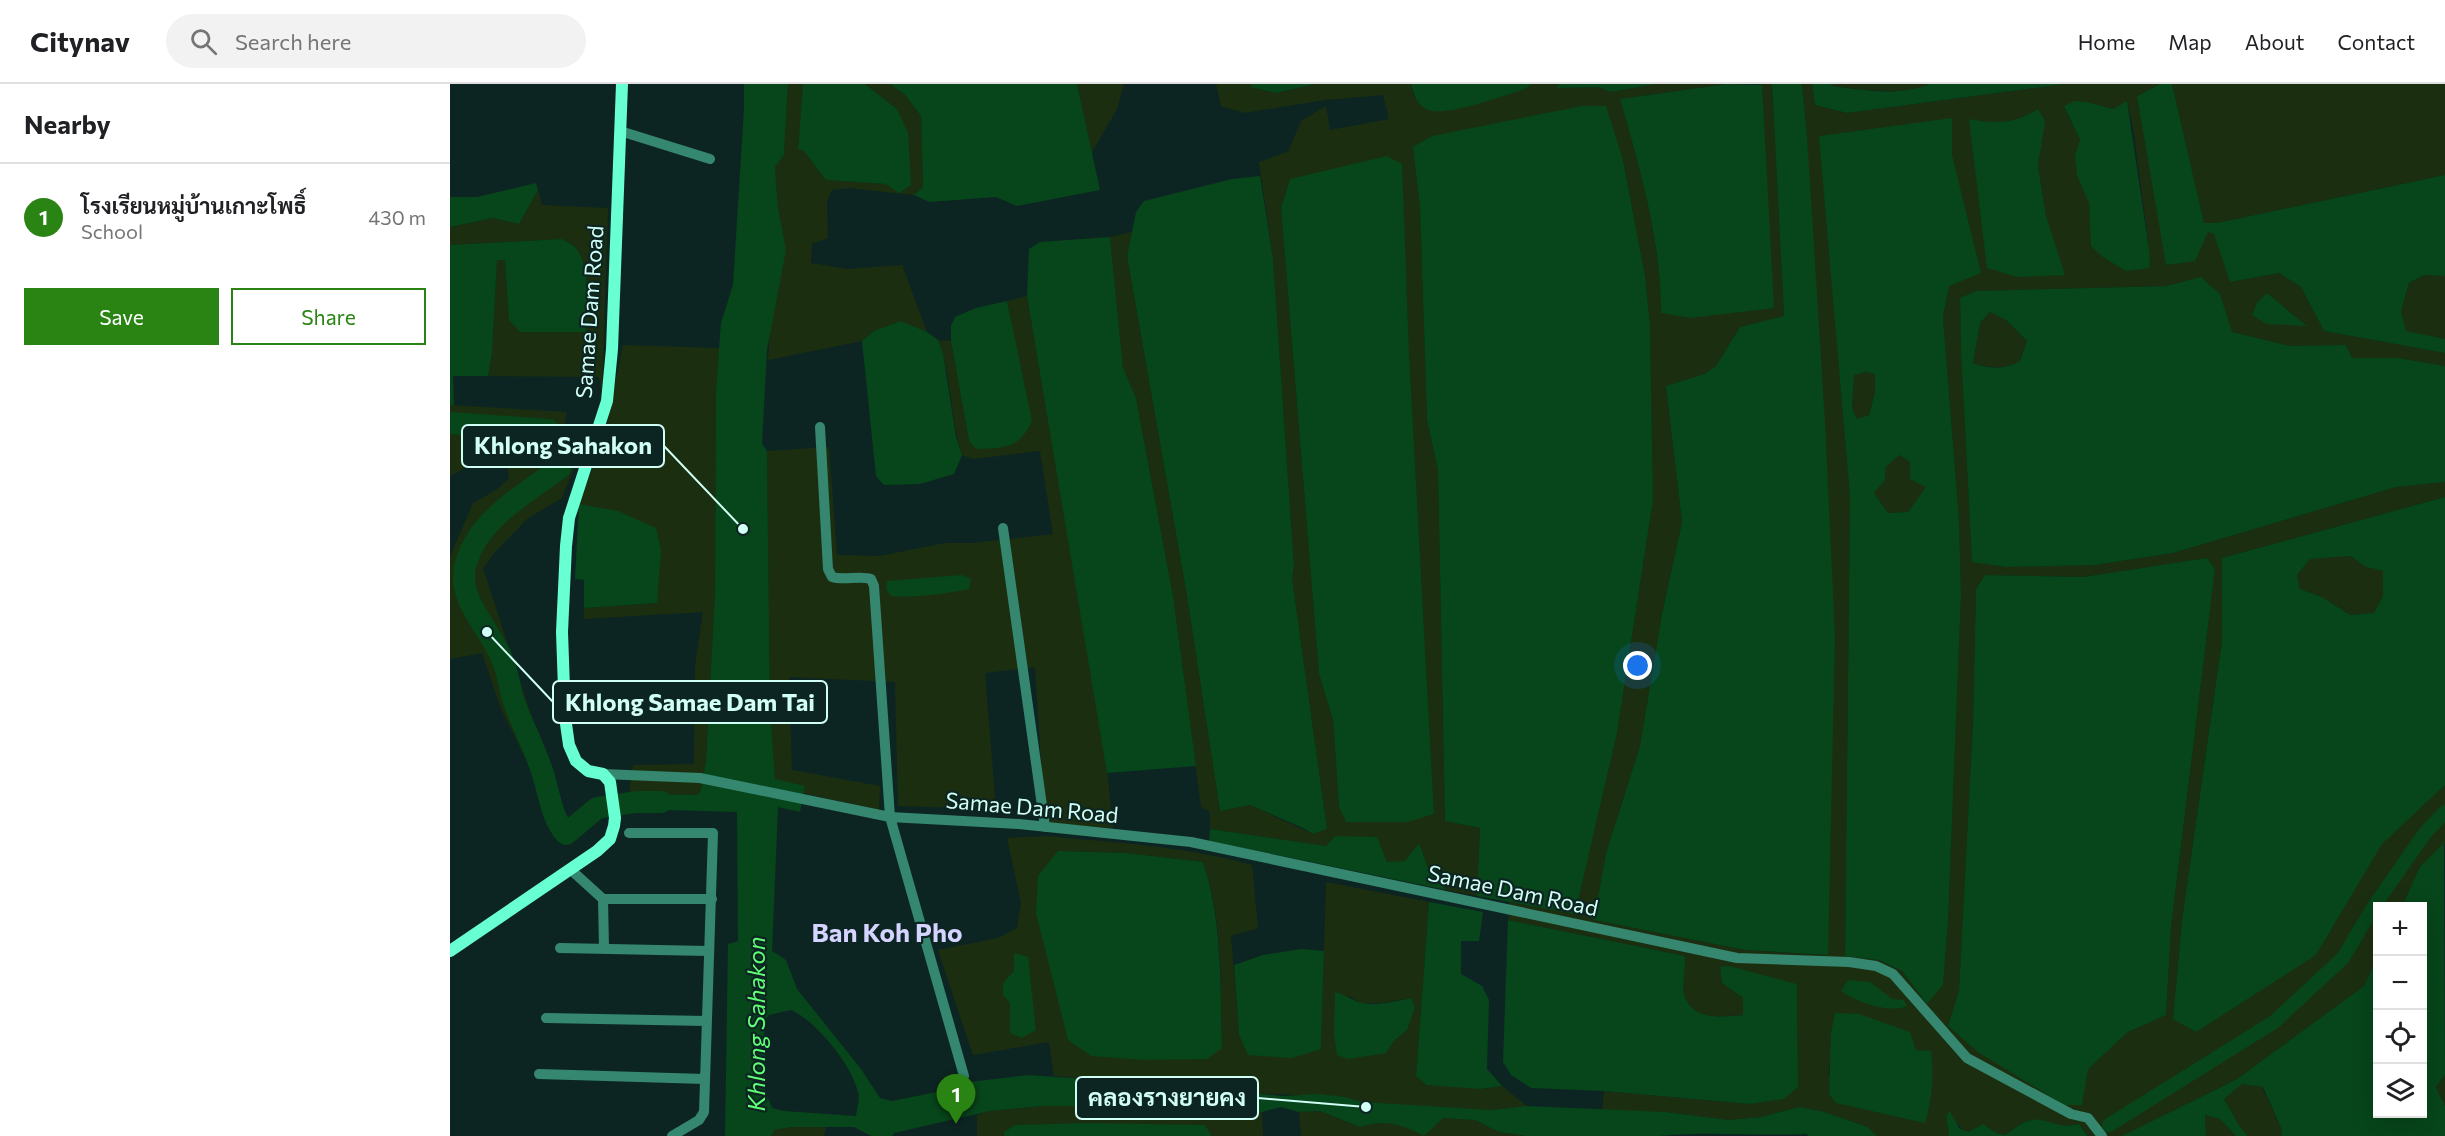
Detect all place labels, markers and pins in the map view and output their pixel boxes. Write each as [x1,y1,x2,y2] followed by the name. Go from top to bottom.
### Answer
[462,425,664,467] callout: Khlong Sahakon
[553,681,827,723] callout: Khlong Samae Dam Tai
[936,1074,976,1124] pin: 1
[1076,1077,1258,1119] callout: คลองรางยายคง

